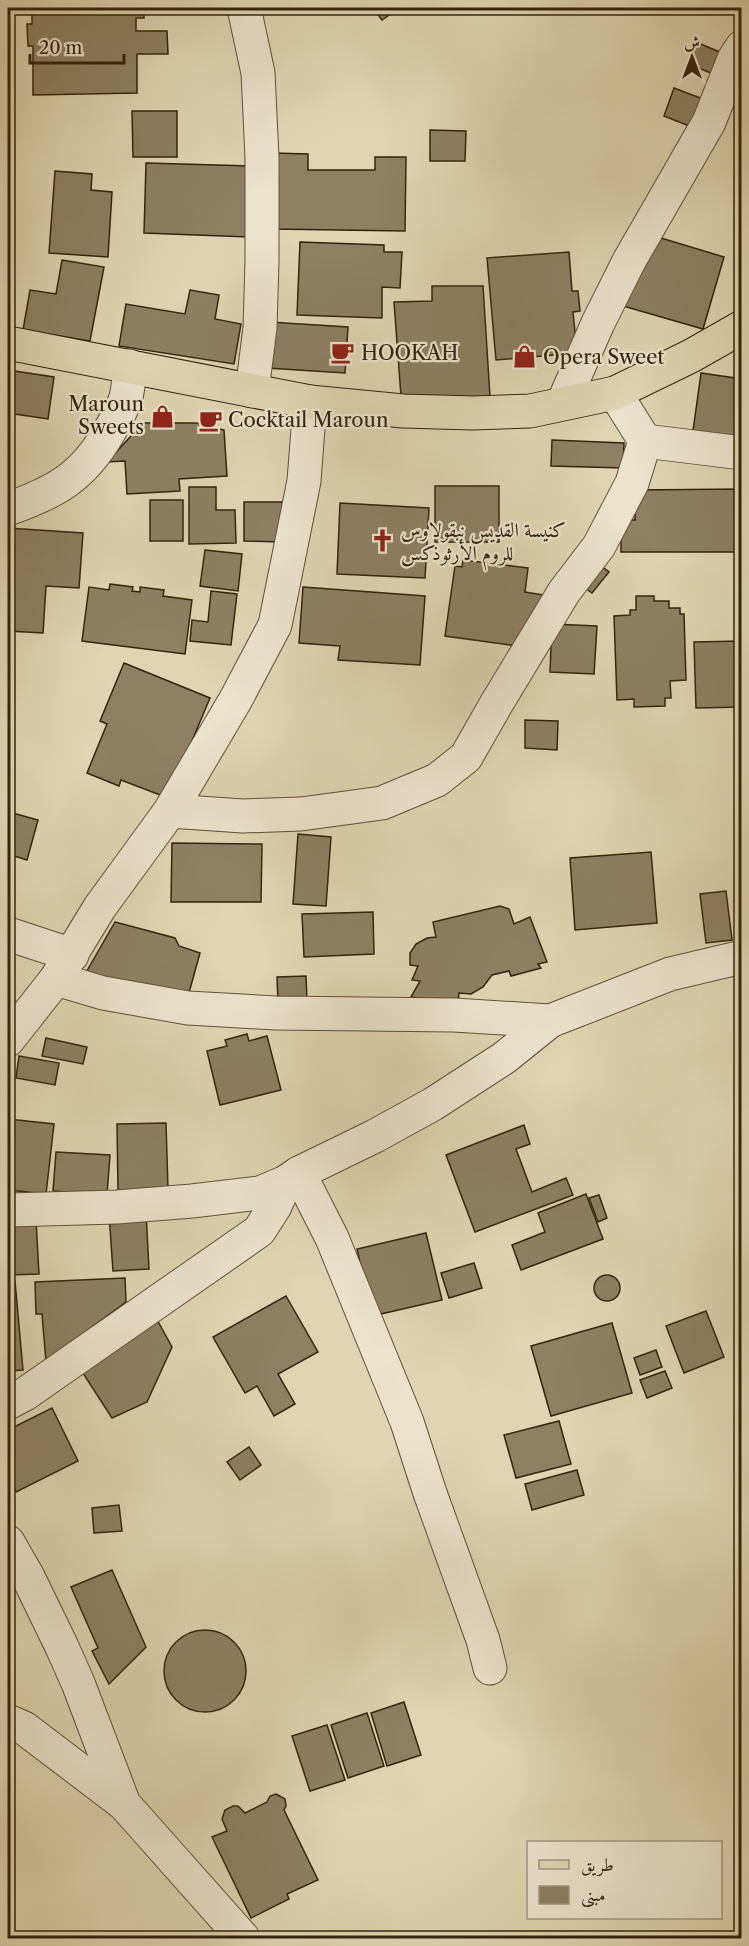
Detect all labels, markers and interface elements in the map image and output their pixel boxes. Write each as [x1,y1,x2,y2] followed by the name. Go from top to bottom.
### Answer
[30,27,124,65] scale bar
[662,27,722,87] north arrow
[684,32,700,52] text: ش
[39,37,83,59] text: 20 m
[330,340,356,366] cafe icon: HOOKAH
[361,341,458,365] place label: HOOKAH
[512,344,538,370] shop icon: Opera Sweet
[543,345,664,369] place label: Opera Sweet
[68,392,144,439] place label: Maroun Sweets
[149,403,175,429] shop icon: Maroun Sweets
[197,407,223,433] cafe icon: Cocktail Maroun
[228,408,389,432] place label: Cocktail Maroun
[401,518,566,571] place label: كنيسة القديس نيقولاوس للروم الأرثوذكس
[370,528,396,554] church icon: كنيسة القديس نيقولاوس للروم الأرثوذكس
[527,1841,722,1919] legend
[581,1854,614,1877] text: طريق
[581,1884,606,1908] text: مبنى

